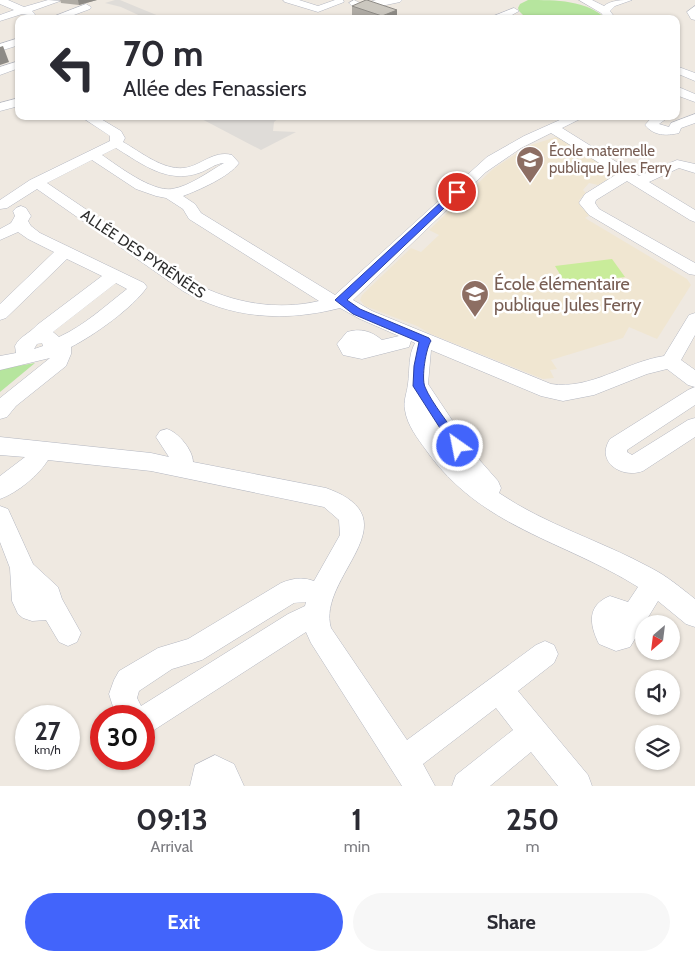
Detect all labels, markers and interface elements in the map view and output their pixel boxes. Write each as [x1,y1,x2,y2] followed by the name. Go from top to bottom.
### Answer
[123,32,204,75] text: 70 m
[40,35,105,100] icon: left
[123,75,307,102] text: Allée des Fenassiers
[549,141,672,177] place label: École maternelle publique Jules Ferry
[515,145,545,184] school or university icon: École maternelle publique Jules Ferry
[436,171,478,213] pin
[443,178,471,206] icon: arrive
[77,205,209,302] street label: ALLÉE DES PYRÉNÉES
[494,273,641,316] place label: École élémentaire publique Jules Ferry
[460,279,490,318] school or university icon: École élémentaire publique Jules Ferry
[431,419,483,471] position arrow
[635,615,680,660] north arrow
[635,615,680,770] map controls
[635,670,680,715] button: sound
[90,705,155,770] speed limit sign: 30
[35,716,60,746] text: 27
[635,725,680,770] button: layers
[34,742,61,757] text: km/h
[136,801,208,838] text: 09:13
[351,801,362,838] text: 1
[506,801,559,838] text: 250
[151,837,193,856] text: Arrival
[344,837,370,856] text: min
[526,837,540,856] text: m
[25,893,343,951] button: Exit
[353,893,670,951] button: Share

